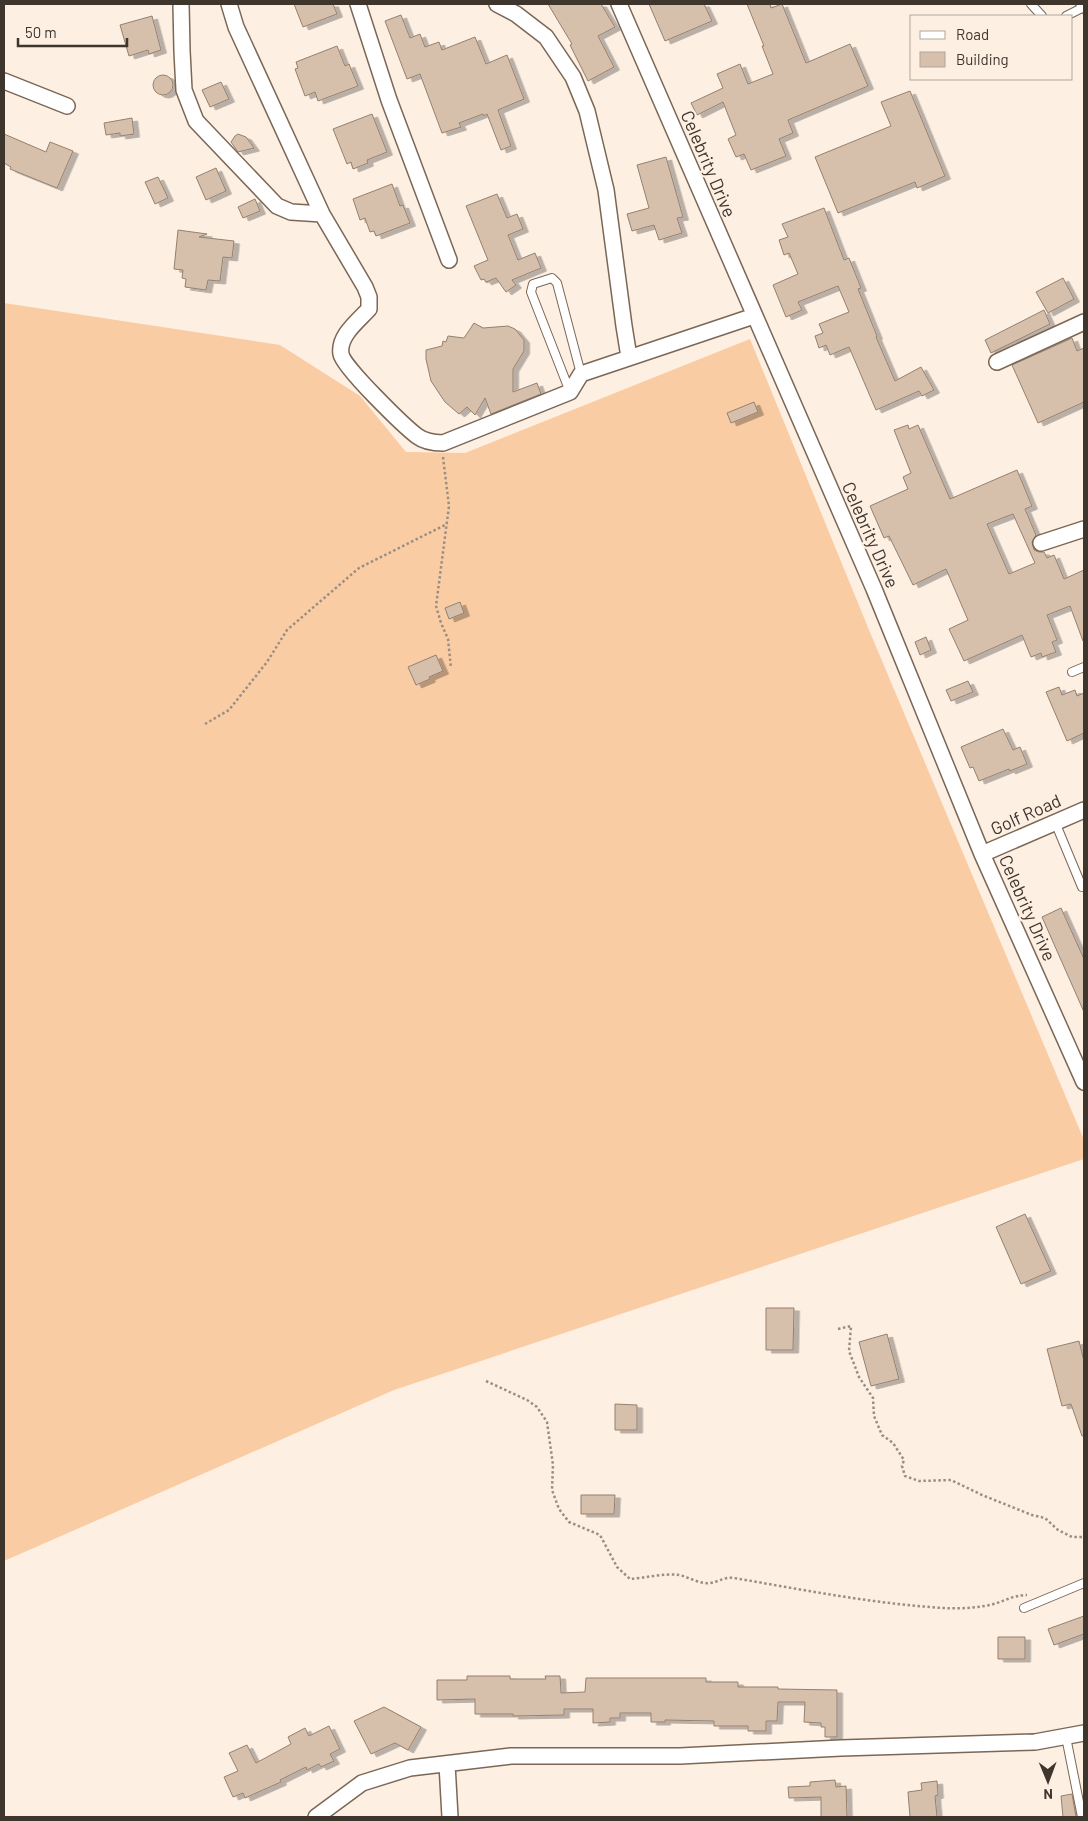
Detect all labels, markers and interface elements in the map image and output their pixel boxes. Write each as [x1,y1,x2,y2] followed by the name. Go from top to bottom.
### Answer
[18,15,126,47] scale bar
[910,15,1073,80] legend
[25,23,57,41] text: 50 m
[956,25,989,43] text: Road
[956,50,1009,68] text: Building
[677,107,741,220] street label: Celebrity Drive
[838,478,904,591] street label: Celebrity Drive
[987,789,1064,839] street label: Golf Road
[995,851,1061,964] street label: Celebrity Drive
[1023,1756,1073,1806] north arrow
[1043,1786,1053,1803] text: N

